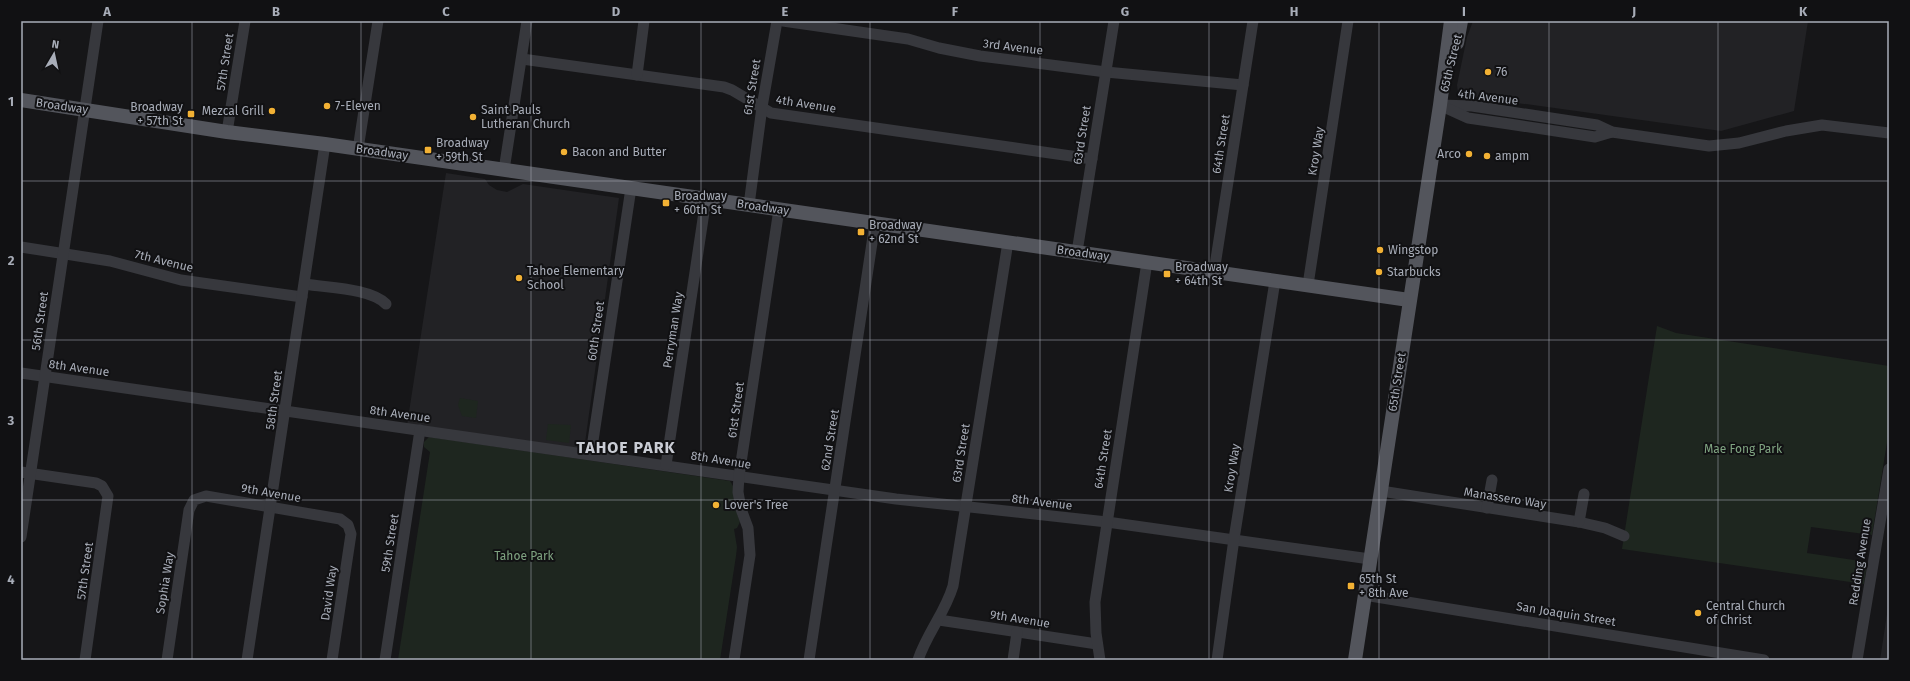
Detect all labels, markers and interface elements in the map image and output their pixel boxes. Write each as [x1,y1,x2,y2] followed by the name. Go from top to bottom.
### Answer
[102,4,111,19] text: A
[272,4,280,19] text: B
[442,4,450,19] text: C
[612,4,621,19] text: D
[782,4,789,19] text: E
[952,4,959,19] text: F
[1121,4,1129,19] text: G
[1290,4,1298,19] text: H
[1462,4,1466,19] text: I
[1631,4,1636,19] text: J
[1799,4,1808,19] text: K
[214,32,237,92] street label: 57th Street
[1437,32,1465,93] street label: 65th Street
[34,34,74,74] north arrow
[982,36,1044,58] street label: 3rd Avenue
[51,38,60,52] text: N
[741,57,763,116] street label: 61st Street
[1496,65,1507,79] place label: 76
[1483,67,1493,77] marker: 76
[1457,86,1519,108] street label: 4th Avenue
[775,92,837,116] street label: 4th Avenue
[8,94,14,109] text: 1
[35,95,89,117] street label: Broadway
[335,99,381,113] place label: 7-Eleven
[130,100,184,128] place label: Broadway + 57th St
[322,101,332,111] marker: 7-Eleven
[481,103,570,131] place label: Saint Pauls Lutheran Church
[202,104,264,118] place label: Mezcal Grill
[1070,104,1094,165] street label: 63rd Street
[267,106,277,116] marker: Mezcal Grill
[186,109,196,119] marker: Broadway + 57th St
[468,112,478,122] marker: Saint Pauls Lutheran Church
[1209,113,1233,175] street label: 64th Street
[1305,126,1327,176] street label: Kroy Way
[436,136,489,164] place label: Broadway + 59th St
[355,141,409,163] street label: Broadway
[423,145,433,155] marker: Broadway + 59th St
[572,145,667,159] place label: Bacon and Butter
[559,147,569,157] marker: Bacon and Butter
[1437,147,1461,161] place label: Arco
[1464,149,1474,159] marker: Arco
[1495,149,1529,163] place label: ampm
[1482,151,1492,161] marker: ampm
[674,189,727,217] place label: Broadway + 60th St
[736,196,790,218] street label: Broadway
[661,198,671,208] marker: Broadway + 60th St
[869,218,922,246] place label: Broadway + 62nd St
[856,227,866,237] marker: Broadway + 62nd St
[1056,242,1110,264] street label: Broadway
[1388,243,1438,257] place label: Wingstop
[1375,245,1385,255] marker: Wingstop
[133,247,195,275] street label: 7th Avenue
[8,253,15,268] text: 2
[1175,260,1228,288] place label: Broadway + 64th St
[527,264,624,292] place label: Tahoe Elementary School
[1387,265,1441,279] place label: Starbucks
[1374,267,1384,277] marker: Starbucks
[1162,269,1172,279] marker: Broadway + 64th St
[514,273,524,283] marker: Tahoe Elementary School
[29,290,51,351] street label: 56th Street
[660,291,686,369] street label: Perryman Way
[585,300,607,362] street label: 60th Street
[1385,351,1409,412] street label: 65th Street
[48,357,110,379] street label: 8th Avenue
[263,369,285,431] street label: 58th Street
[725,380,747,439] street label: 61st Street
[369,403,431,425] street label: 8th Avenue
[818,408,842,472] street label: 62nd Street
[7,413,15,428] text: 3
[949,422,973,483] street label: 63rd Street
[1091,428,1115,490] street label: 64th Street
[576,438,676,457] district label: TAHOE PARK
[1704,442,1783,456] park label: Mae Fong Park
[1221,443,1243,493] street label: Kroy Way
[690,448,752,472] street label: 8th Avenue
[240,481,302,505] street label: 9th Avenue
[1463,485,1547,511] street label: Manassero Way
[1011,491,1073,513] street label: 8th Avenue
[724,498,788,512] place label: Lover's Tree
[711,500,721,510] marker: Lover's Tree
[378,512,402,573] street label: 59th Street
[1846,518,1874,606] street label: Redding Avenue
[74,541,96,601] street label: 57th Street
[494,549,555,563] park label: Tahoe Park
[153,551,177,615] street label: Sophia Way
[318,564,340,621] street label: David Way
[7,572,15,587] text: 4
[1359,572,1409,600] place label: 65th St + 8th Ave
[1346,581,1356,591] marker: 65th St + 8th Ave
[1515,599,1617,629] street label: San Joaquin Street
[1706,599,1785,627] place label: Central Church of Christ
[989,607,1051,631] street label: 9th Avenue
[1693,608,1703,618] marker: Central Church of Christ

